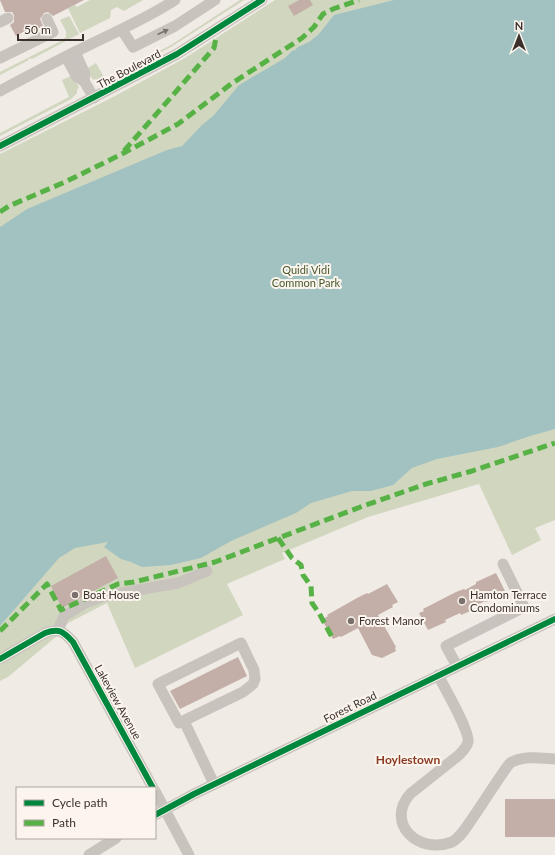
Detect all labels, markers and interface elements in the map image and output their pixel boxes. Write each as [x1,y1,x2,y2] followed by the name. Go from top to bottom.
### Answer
[18,16,83,42] scale bar
[499,16,539,56] north arrow
[515,19,523,32] text: N
[24,22,51,37] text: 50 m
[157,29,168,35] one-way arrow
[95,46,163,91] street label: The Boulevard
[272,263,341,289] park label: Quidi Vidi Common Park
[83,588,140,601] place label: Boat House
[470,588,547,614] place label: Hamton Terrace Condominums
[70,590,80,600] marker: Boat House
[457,596,467,606] marker: Hamton Terrace Condominums
[359,614,424,627] place label: Forest Manor
[346,616,356,626] marker: Forest Manor
[93,662,144,742] street label: Lakeview Avenue
[321,688,378,725] street label: Forest Road
[376,752,440,767] district label: Hoylestown
[16,787,156,839] legend
[52,795,107,810] text: Cycle path
[52,815,76,830] text: Path

